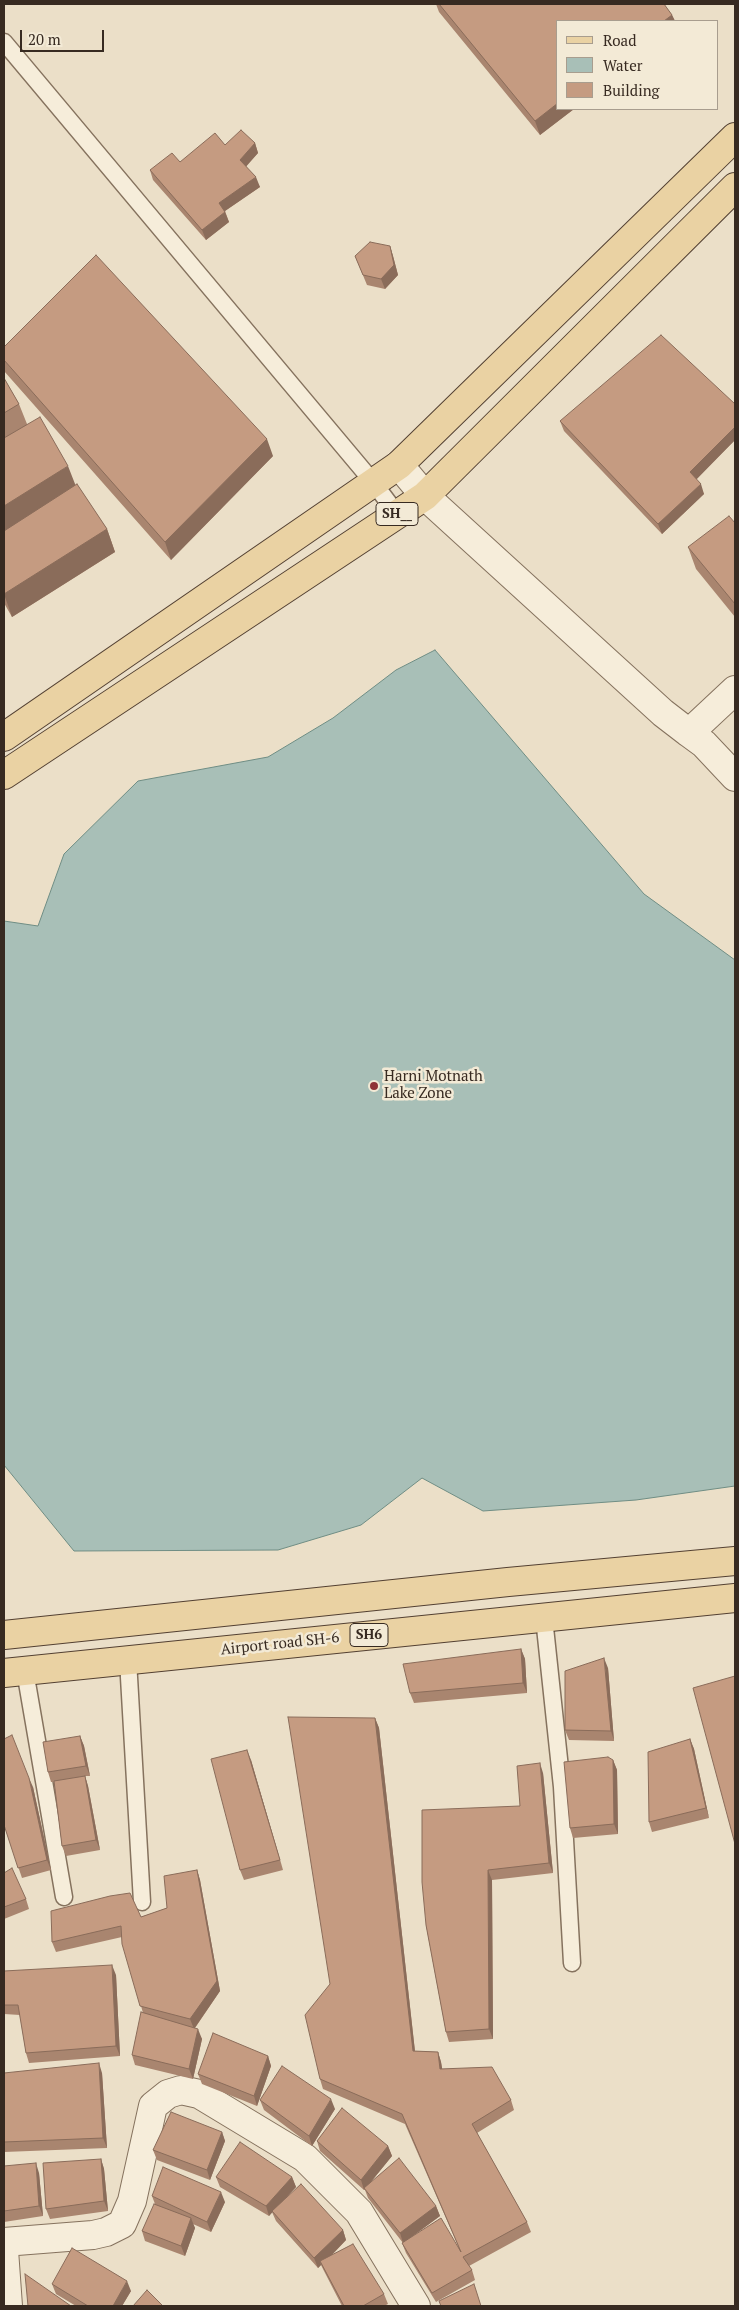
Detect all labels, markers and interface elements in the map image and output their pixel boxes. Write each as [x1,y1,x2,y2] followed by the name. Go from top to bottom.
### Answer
[22,20,106,52] scale bar
[556,20,719,110] legend
[28,29,61,49] text: 20 m
[603,30,636,50] text: Road
[603,55,642,75] text: Water
[603,80,660,100] text: Building
[376,502,418,526] road number: SH__
[384,1068,483,1103] place label: Harni Motnath Lake Zone
[368,1080,380,1092] marker: Harni Motnath Lake Zone
[350,1624,388,1646] road number: SH6
[220,1629,340,1659] street label: Airport road SH-6

